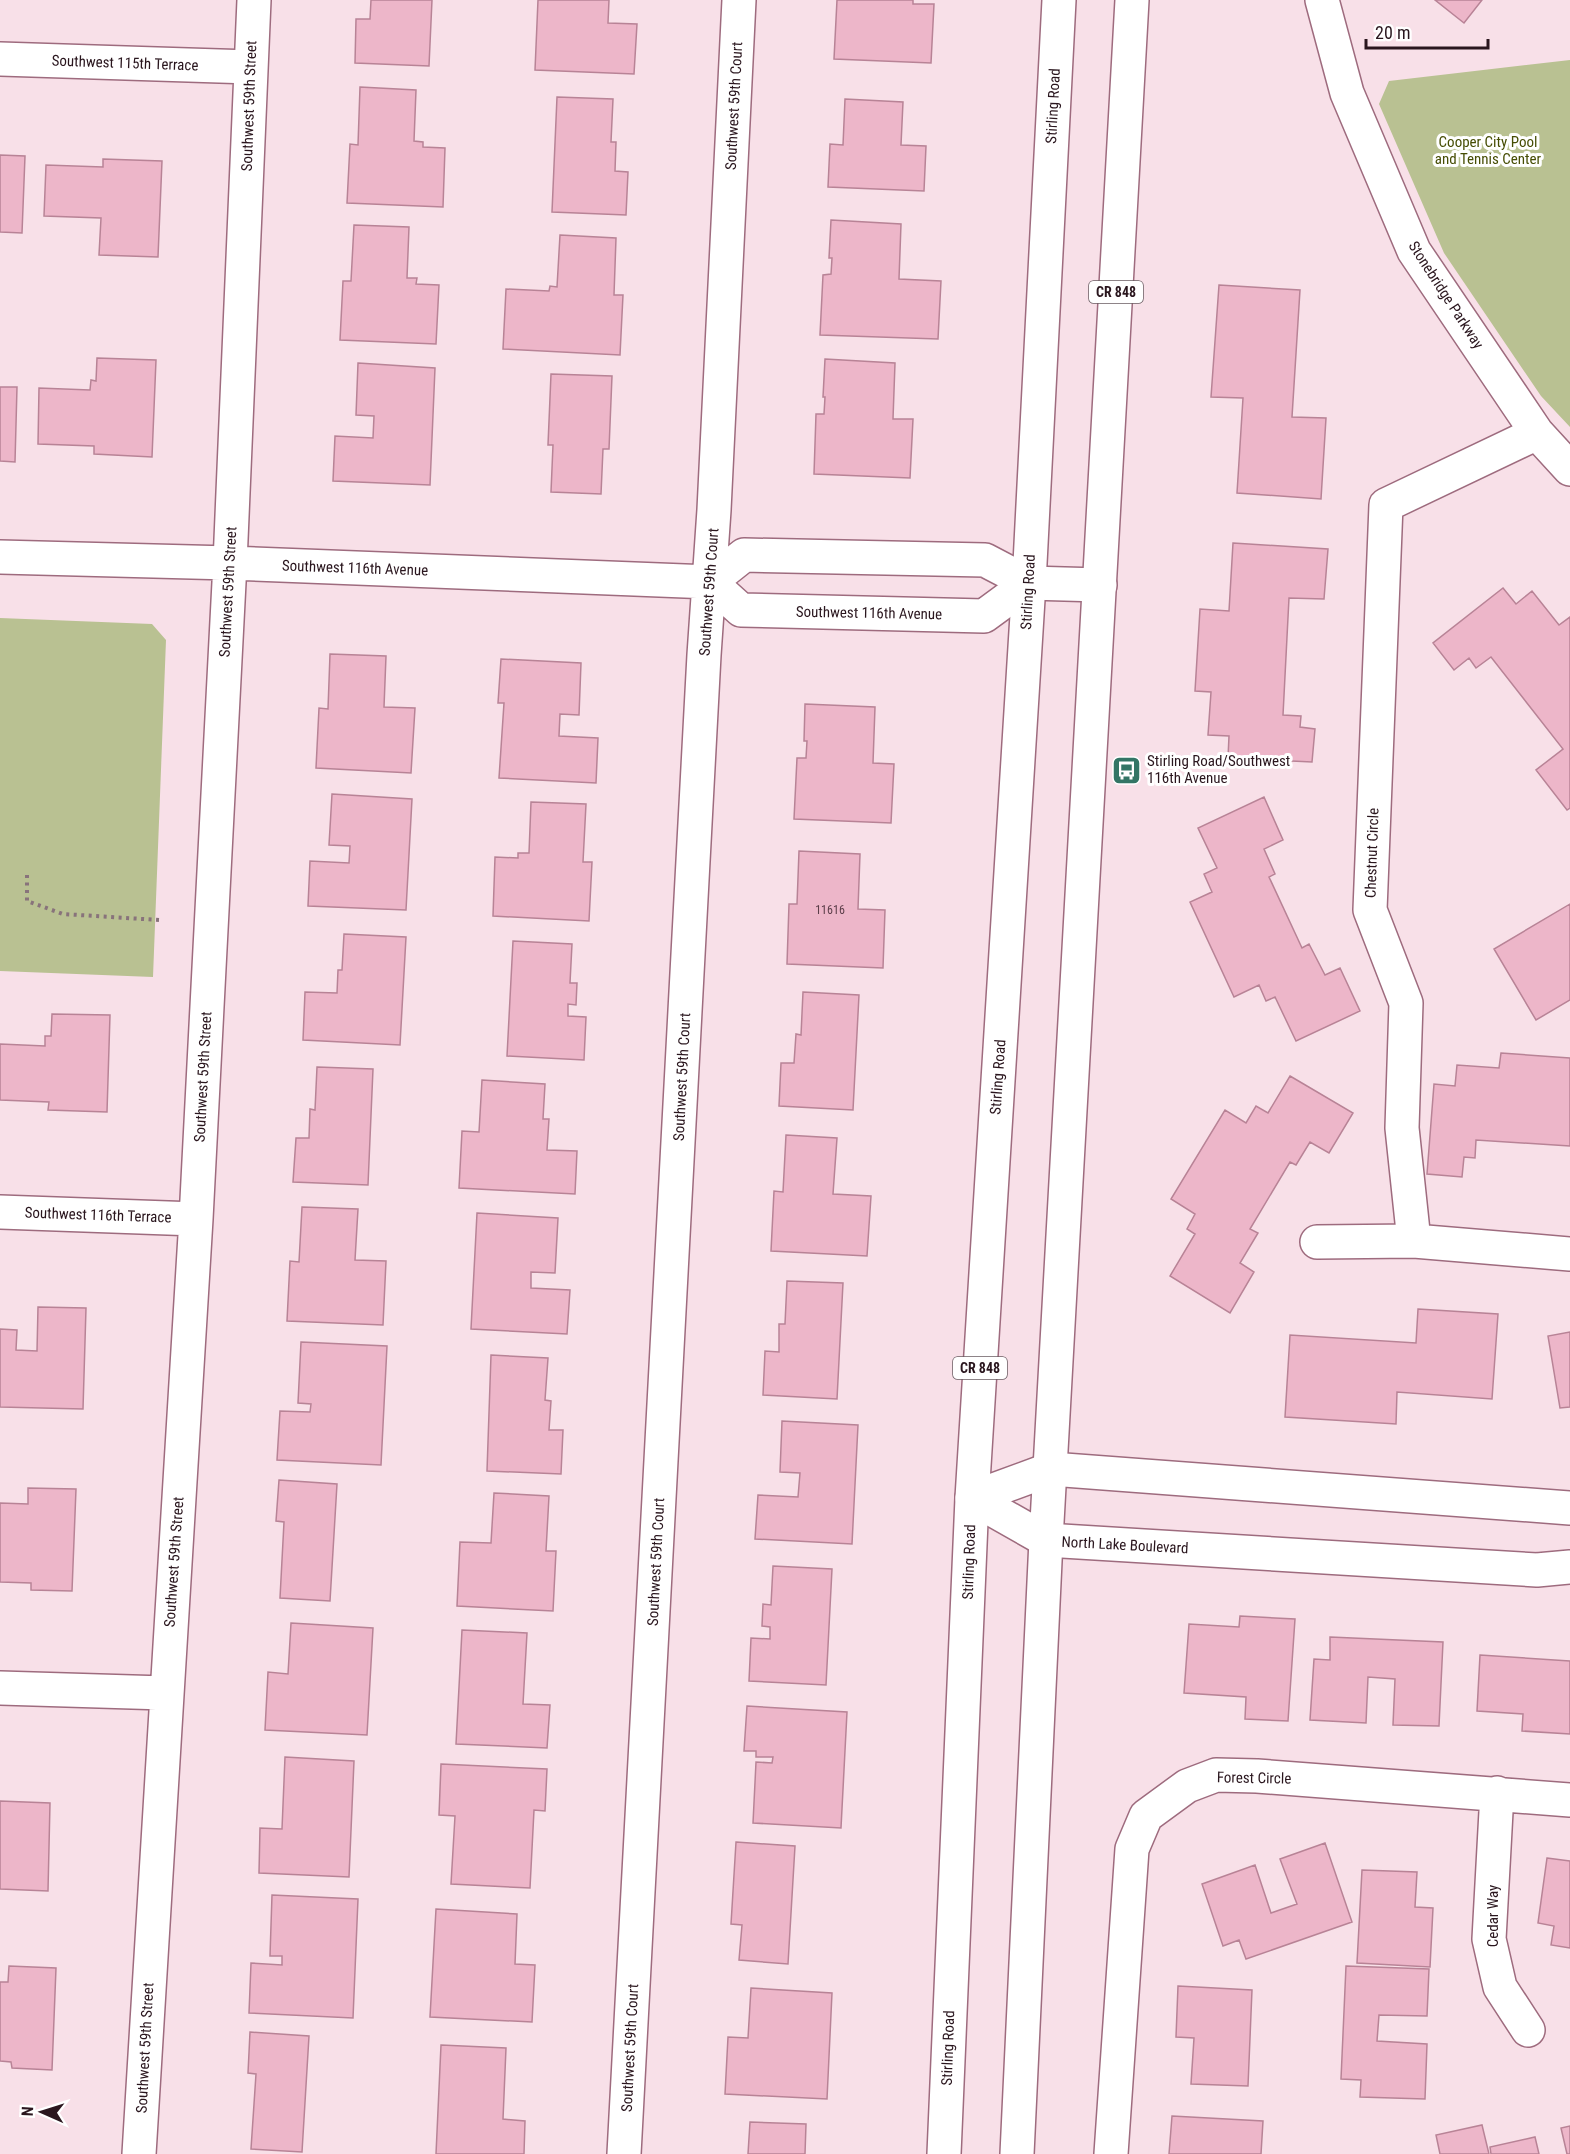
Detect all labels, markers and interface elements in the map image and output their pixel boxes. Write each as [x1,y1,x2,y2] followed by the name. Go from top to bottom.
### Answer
[1366,12,1488,50] scale bar
[1375,22,1410,43] text: 20 m
[238,40,260,172] street label: Southwest 59th Street
[722,41,746,171] street label: Southwest 59th Court
[51,51,199,75] street label: Southwest 115th Terrace
[1042,68,1064,144] street label: Stirling Road
[1435,133,1542,168] park label: Cooper City Pool and Tennis Center
[1405,238,1487,352] street label: Stonebridge Parkway
[1089,281,1143,303] road number: CR 848
[216,526,240,658] street label: Southwest 59th Street
[696,527,722,657] street label: Southwest 59th Court
[1017,554,1039,630] street label: Stirling Road
[282,556,428,580] street label: Southwest 116th Avenue
[796,603,942,623] street label: Southwest 116th Avenue
[1147,752,1290,787] place label: Stirling Road/Southwest 116th Avenue
[1110,754,1142,786] bus stop icon: Stirling Road/Southwest 116th Avenue
[1361,808,1383,898] street label: Chestnut Circle
[815,903,845,917] house number: 11616
[191,1011,215,1143] street label: Southwest 59th Street
[670,1012,694,1142] street label: Southwest 59th Court
[986,1039,1010,1115] street label: Stirling Road
[24,1203,172,1227] street label: Southwest 116th Terrace
[953,1357,1007,1379] road number: CR 848
[160,1496,188,1628] street label: Southwest 59th Street
[644,1497,668,1627] street label: Southwest 59th Court
[959,1524,979,1600] street label: Stirling Road
[1061,1533,1189,1557] street label: North Lake Boulevard
[1217,1768,1291,1788] street label: Forest Circle
[1484,1885,1502,1947] street label: Cedar Way
[133,1982,157,2114] street label: Southwest 59th Street
[618,1983,642,2113] street label: Southwest 59th Court
[938,2010,958,2086] street label: Stirling Road
[12,2082,72,2142] north arrow
[18,2106,37,2117] text: N

